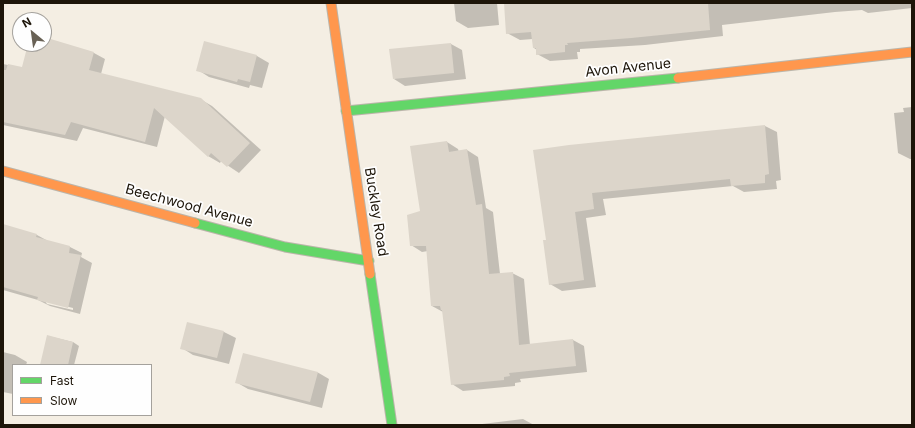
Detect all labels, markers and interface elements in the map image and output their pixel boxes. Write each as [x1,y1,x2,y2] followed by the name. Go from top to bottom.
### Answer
[12,12,52,52] north arrow
[20,14,34,31] text: N
[584,55,672,81] street label: Avon Avenue
[361,166,391,258] street label: Buckley Road
[123,181,255,231] street label: Beechwood Avenue
[12,364,152,416] legend
[50,373,74,388] text: Fast
[50,393,77,408] text: Slow

